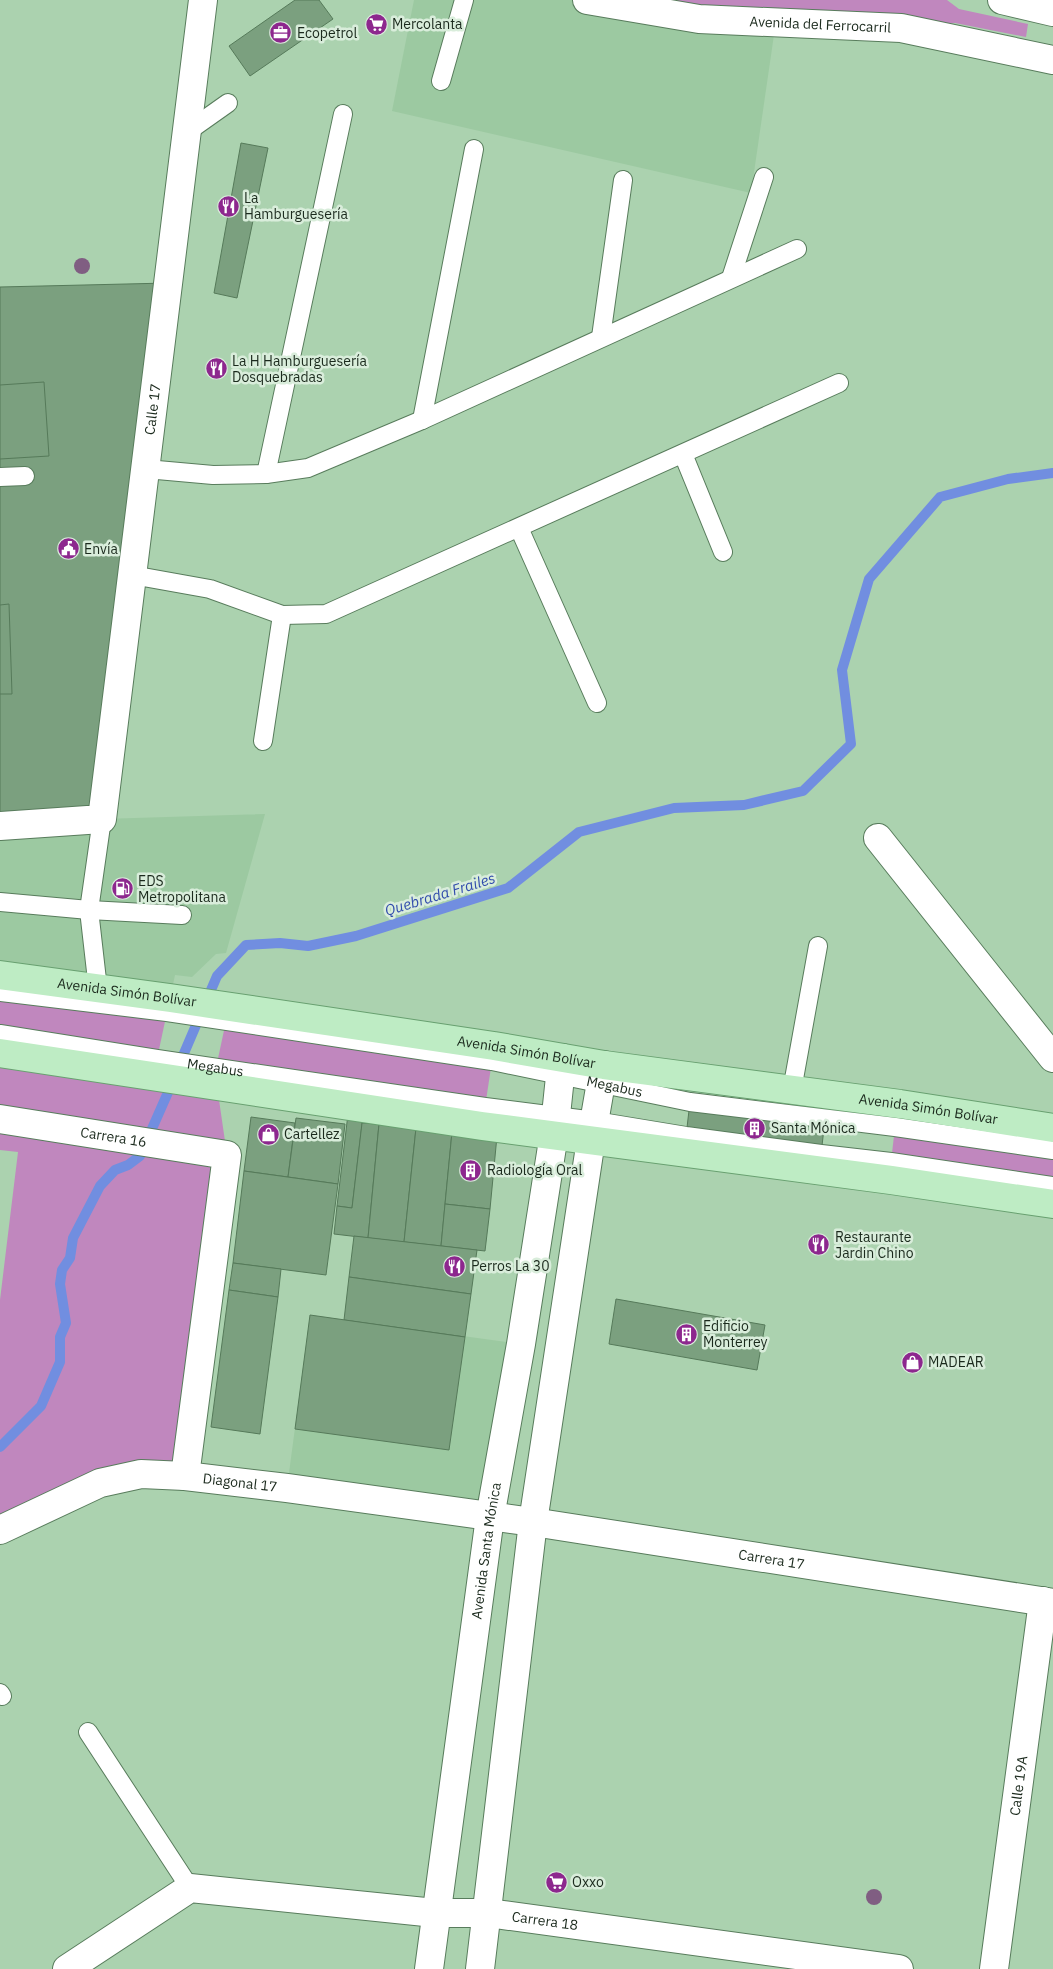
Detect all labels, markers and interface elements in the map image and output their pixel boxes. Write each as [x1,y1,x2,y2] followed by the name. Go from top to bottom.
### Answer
[364,12,388,36] supermarket icon: Mercolanta
[749,12,892,37] street label: Avenida del Ferrocarril
[392,15,463,33] place label: Mercolanta
[269,21,293,45] office icon: Ecopetrol
[297,24,357,42] place label: Ecopetrol
[244,189,349,223] place label: La Hamburguesería
[216,194,240,218] restaurant icon: La Hamburguesería
[232,352,368,386] place label: La H Hamburguesería Dosquebradas
[204,357,228,381] restaurant icon: La H Hamburguesería Dosquebradas
[140,383,165,436] street label: Calle 17
[56,537,80,561] public building icon: Envía
[84,540,118,558] place label: Envía
[382,868,498,920] water label: Quebrada Frailes
[138,872,226,906] place label: EDS Metropolitana
[110,877,134,901] fuel station icon: EDS Metropolitana
[56,974,198,1011] street label: Avenida Simón Bolívar
[456,1032,597,1072] street label: Avenida Simón Bolívar
[186,1055,245,1081] street label: Megabus
[585,1072,644,1101] street label: Megabus
[858,1090,999,1128] street label: Avenida Simón Bolívar
[743,1116,767,1140] building icon: Santa Mónica
[771,1119,856,1137] place label: Santa Mónica
[256,1122,280,1146] shop icon: Cartellez
[79,1123,148,1151] street label: Carrera 16
[284,1125,340,1143] place label: Cartellez
[459,1158,483,1182] building icon: Radiología Oral
[487,1161,583,1179] place label: Radiología Oral
[835,1228,914,1262] place label: Restaurante Jardin Chino
[807,1233,831,1257] restaurant icon: Restaurante Jardin Chino
[443,1254,467,1278] restaurant icon: Perros La 30
[471,1257,550,1275] place label: Perros La 30
[703,1317,768,1351] place label: Edificio Monterrey
[675,1322,699,1346] building icon: Edificio Monterrey
[900,1350,924,1374] shop icon: MADEAR
[928,1353,984,1371] place label: MADEAR
[202,1469,278,1496] street label: Diagonal 17
[467,1481,505,1620] street label: Avenida Santa Mónica
[737,1545,806,1573] street label: Carrera 17
[1006,1754,1031,1817] street label: Calle 19A
[544,1870,568,1894] supermarket icon: Oxxo
[572,1873,604,1891] place label: Oxxo
[511,1907,579,1934] street label: Carrera 18

